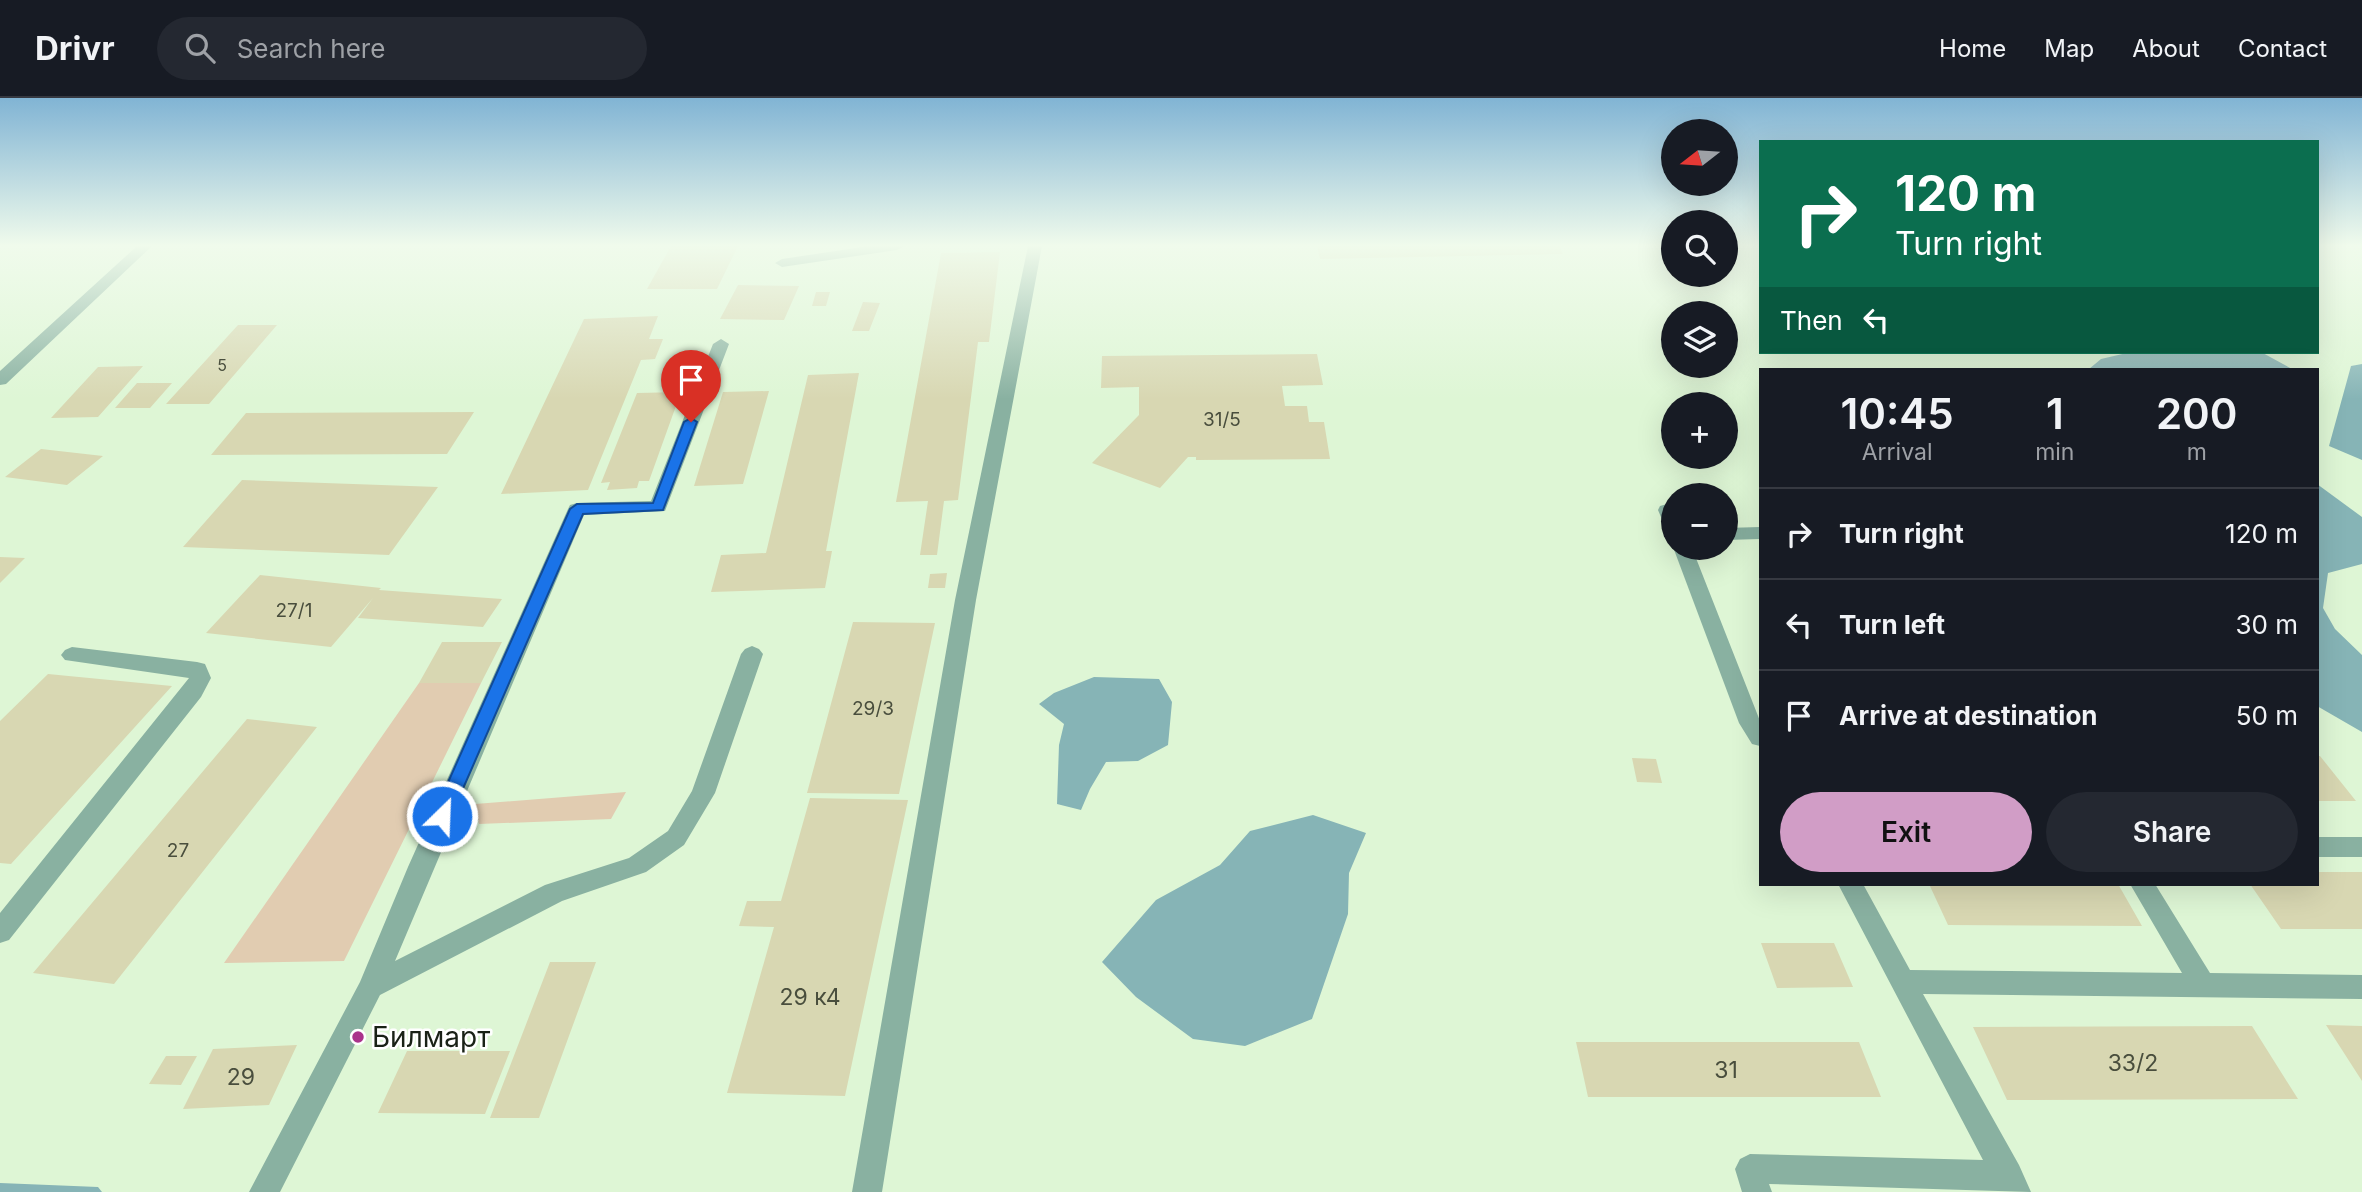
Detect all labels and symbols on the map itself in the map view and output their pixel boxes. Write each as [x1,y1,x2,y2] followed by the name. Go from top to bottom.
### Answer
[1661,119,1738,196] north arrow
[661,350,721,422] pin
[217,355,227,375] house number: 5
[1203,408,1241,431] house number: 31/5
[276,599,312,622] house number: 27/1
[852,697,894,720] house number: 29/3
[405,779,479,853] position arrow
[167,839,189,862] house number: 27
[779,983,841,1011] house number: 29 к4
[372,1020,490,1054] place label: Билмарт
[350,1029,366,1045] marker: Билмарт
[2108,1049,2158,1077] house number: 33/2
[1714,1056,1738,1084] house number: 31
[227,1063,255,1091] house number: 29

